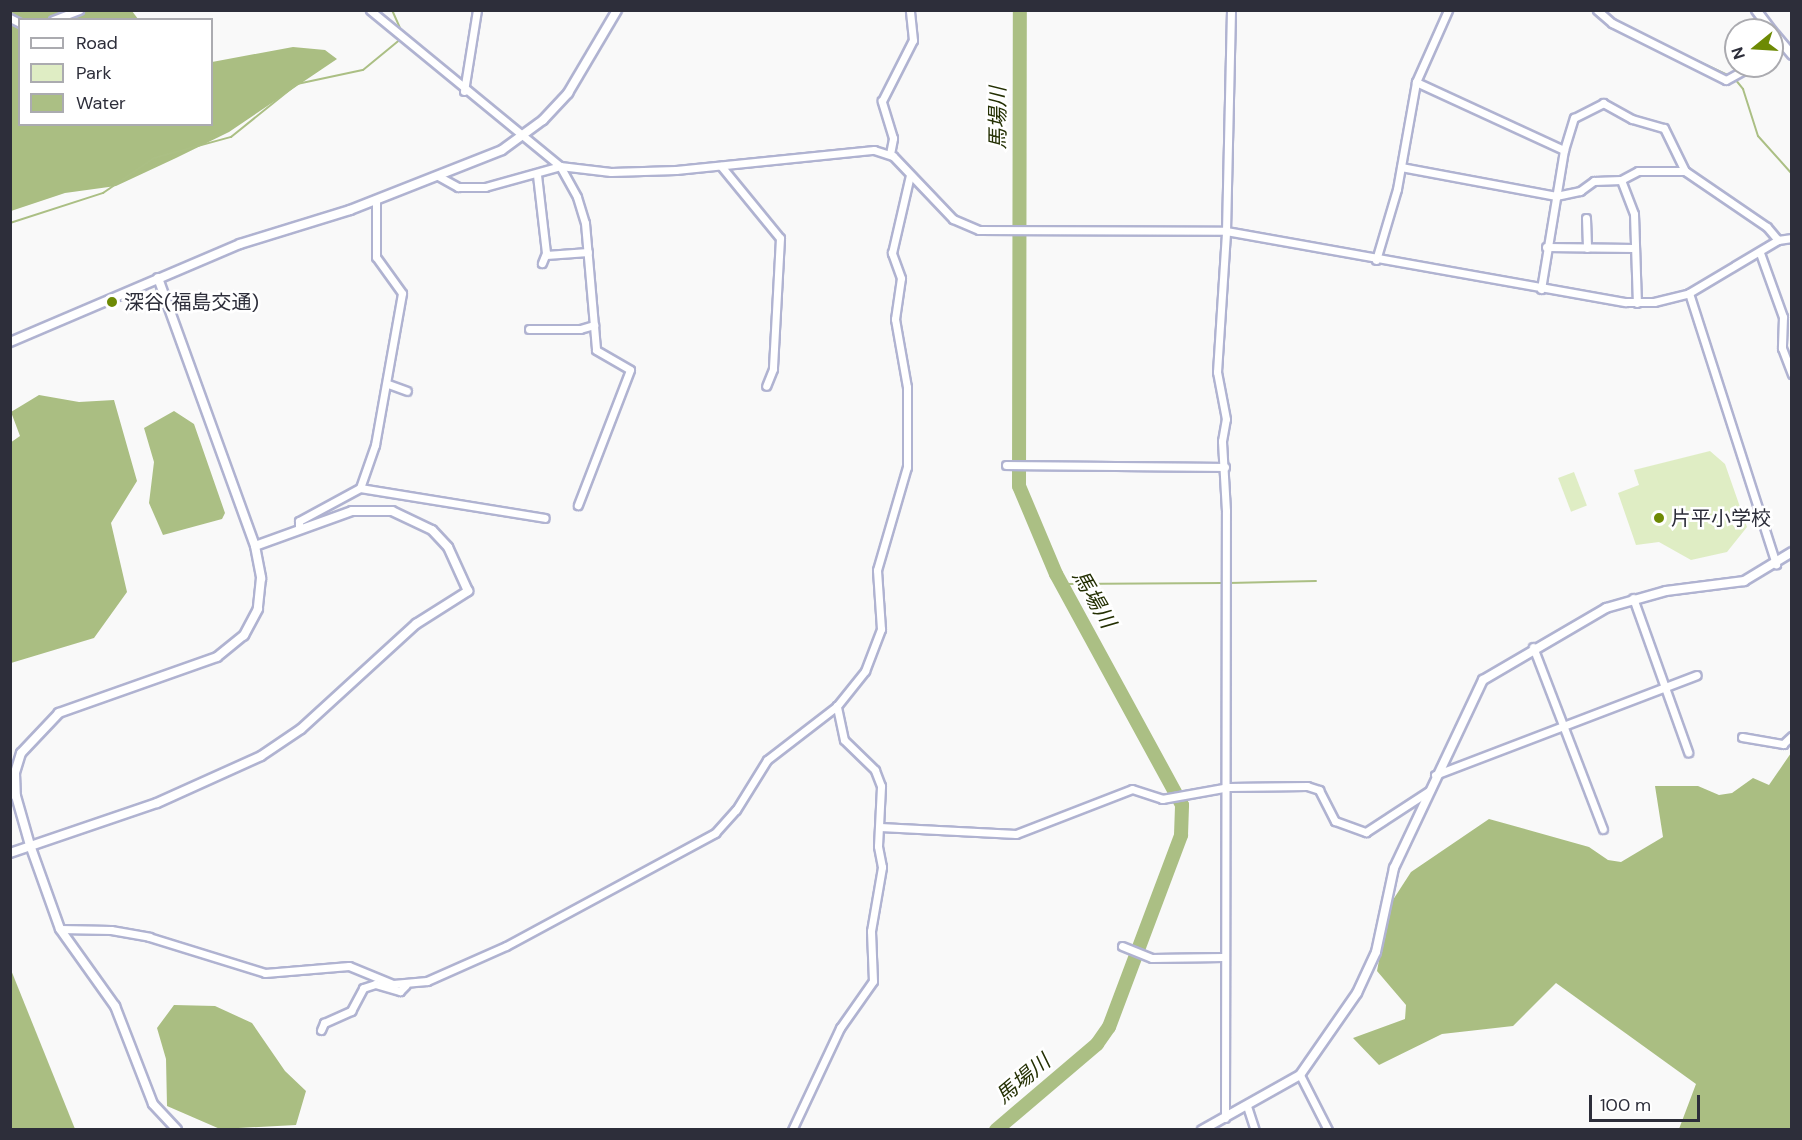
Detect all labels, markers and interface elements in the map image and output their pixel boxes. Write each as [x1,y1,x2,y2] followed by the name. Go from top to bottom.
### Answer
[18,18,213,126] legend
[1724,18,1784,78] north arrow
[76,31,118,55] text: Road
[1727,44,1750,62] text: N
[76,61,112,85] text: Park
[985,87,1011,149] water label: 馬場川
[76,91,126,115] text: Water
[124,290,259,314] place label: 深谷(福島交通)
[105,295,119,309] marker: 深谷(福島交通)
[1671,506,1771,530] place label: 片平小学校
[1652,511,1666,525] marker: 片平小学校
[1067,565,1121,633] water label: 馬場川
[991,1049,1055,1109] water label: 馬場川
[1592,1083,1703,1121] scale bar
[1600,1093,1651,1117] text: 100 m

